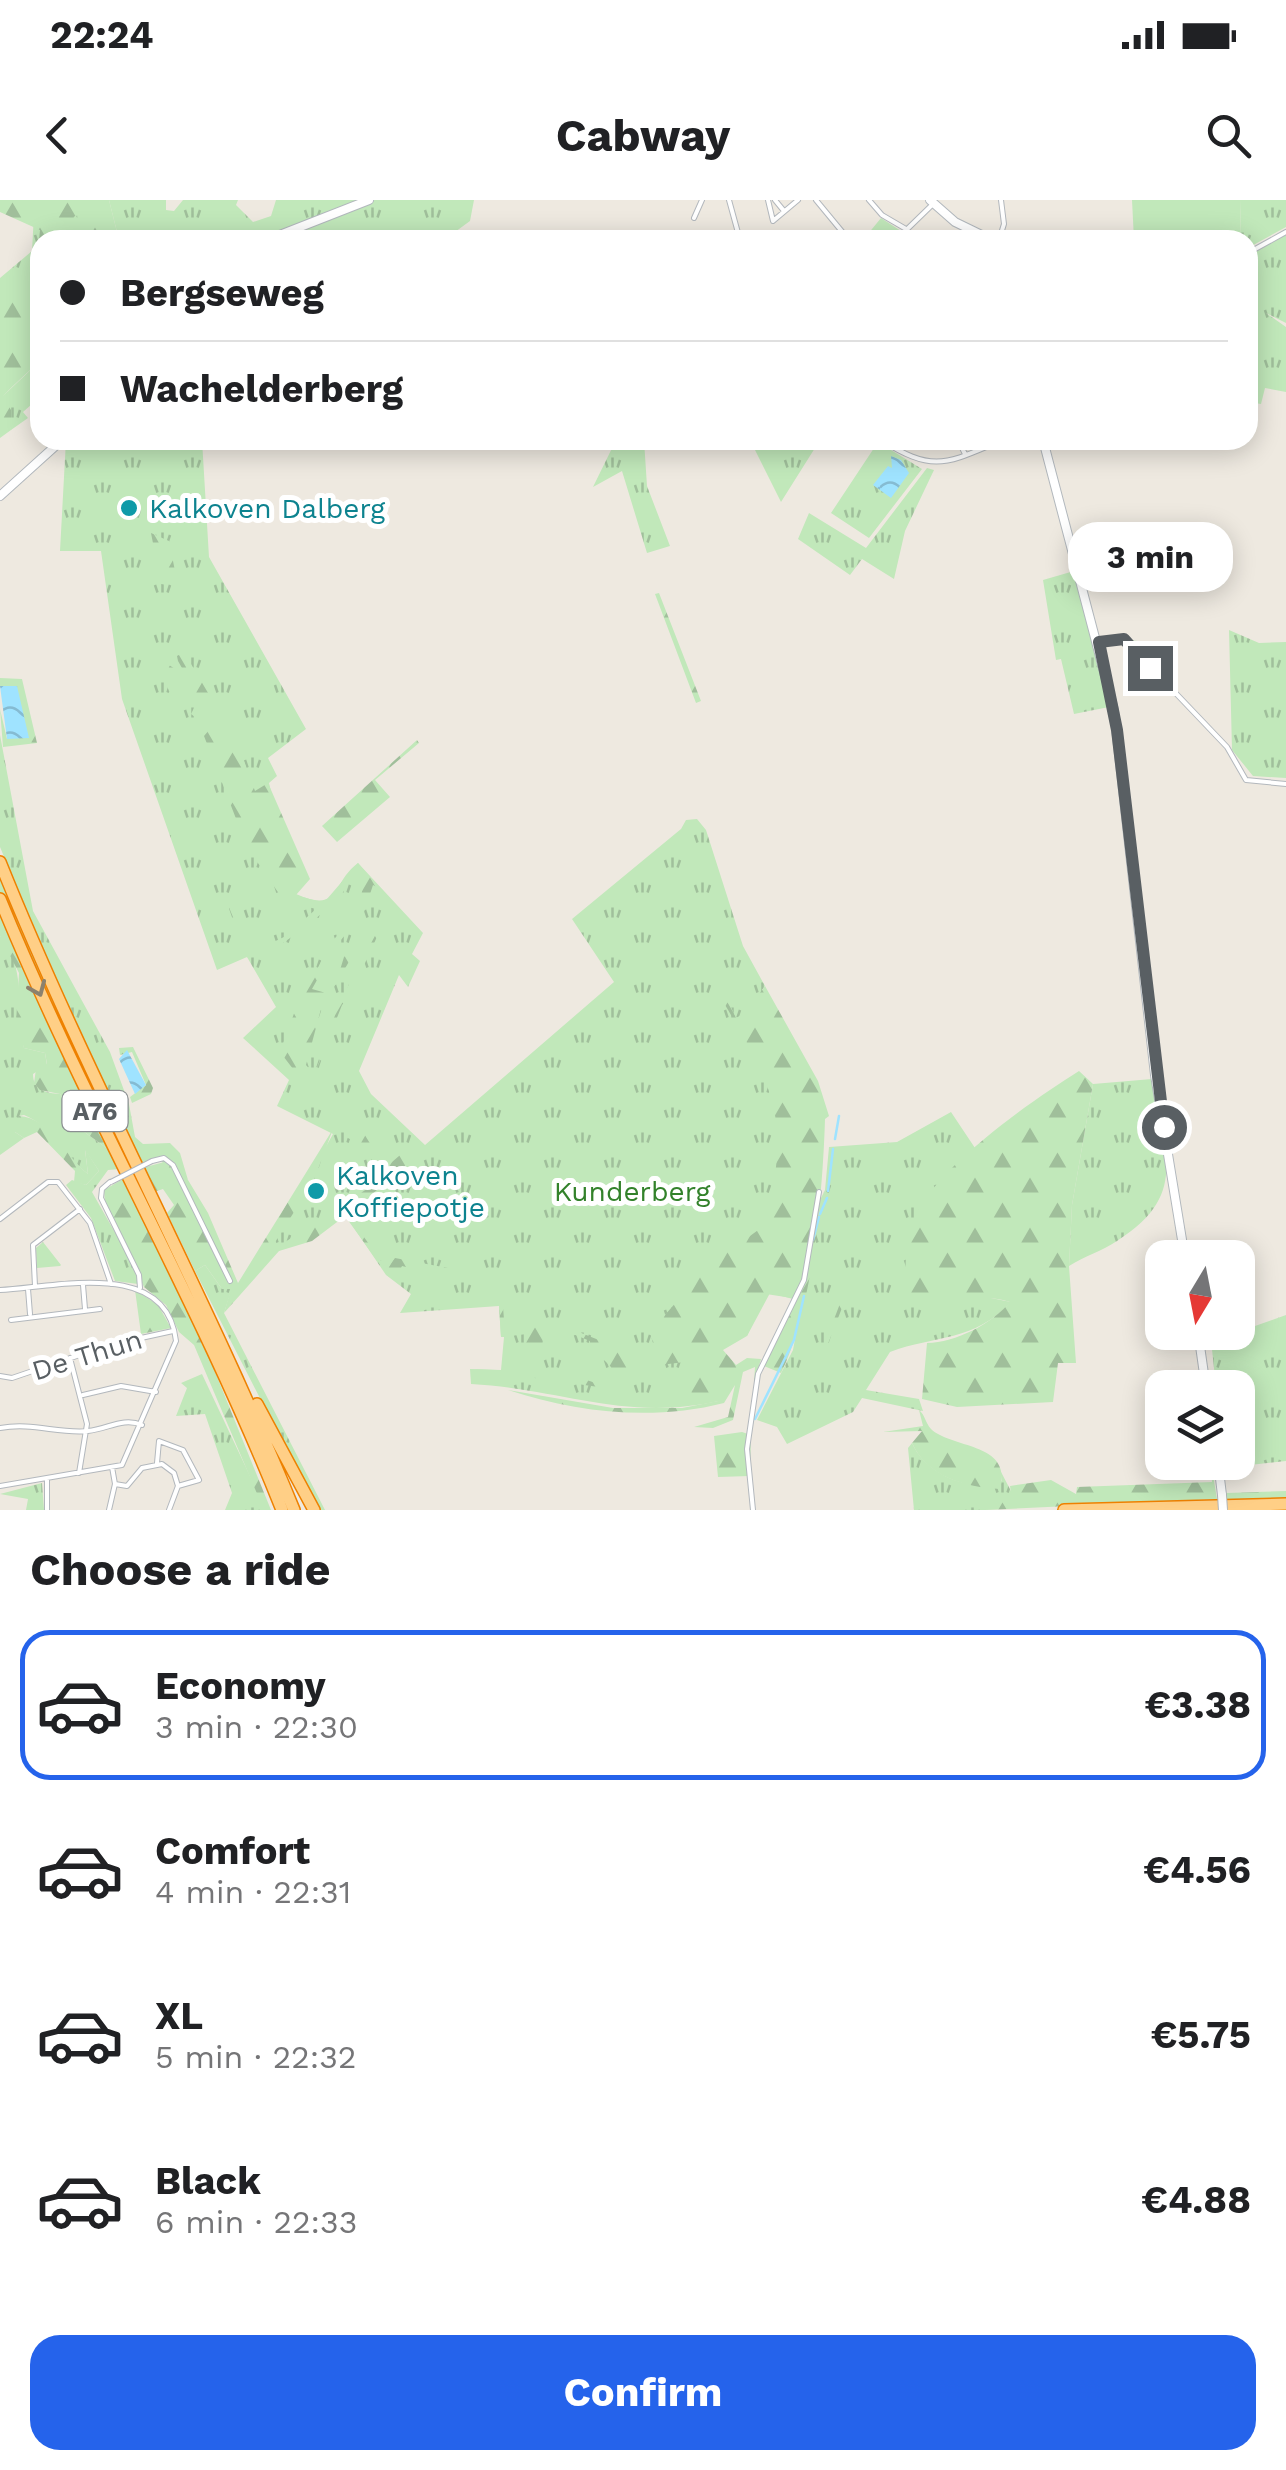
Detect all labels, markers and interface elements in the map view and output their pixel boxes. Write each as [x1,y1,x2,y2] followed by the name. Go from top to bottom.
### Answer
[50,13,154,57] text: 22:24
[30,108,85,163] icon: back
[1201,108,1256,163] icon: search
[556,109,730,162] text: Cabway
[120,271,324,315] text: Bergseweg
[120,367,403,411] text: Wachelderberg
[149,492,385,525] place label: Kalkoven Dalberg
[118,497,140,519] marker: Kalkoven Dalberg
[1068,523,1232,593] callout: 3 min
[1107,538,1194,576] text: 3 min
[1128,646,1173,691] route end
[26,979,46,997] one-way arrow
[62,1091,128,1131] road number: A76
[1142,1105,1187,1150] route start
[336,1159,485,1224] place label: Kalkoven Koffiepotje
[554,1175,710,1208] park label: Kunderberg
[305,1180,327,1202] marker: Kalkoven Koffiepotje
[1145,1240,1255,1350] north arrow
[1145,1240,1255,1480] map controls
[28,1323,146,1387] street label: De Thun
[1145,1370,1255,1480] button: layers
[30,1543,330,1596] text: Choose a ride
[35,1660,125,1750] icon: car
[155,1664,326,1708] text: Economy
[1144,1683,1251,1727] text: €3.38
[155,1708,358,1746] text: 3 min · 22:30
[35,1825,125,1915] icon: car
[155,1829,310,1873] text: Comfort
[1143,1848,1251,1892] text: €4.56
[155,1873,351,1911] text: 4 min · 22:31
[35,1990,125,2080] icon: car
[155,1994,203,2038] text: XL
[1151,2013,1251,2057] text: €5.75
[155,2038,357,2076] text: 5 min · 22:32
[35,2155,125,2245] icon: car
[155,2159,261,2203] text: Black
[1141,2178,1251,2222] text: €4.88
[155,2203,357,2241] text: 6 min · 22:33
[30,2335,1256,2450] button: Confirm

